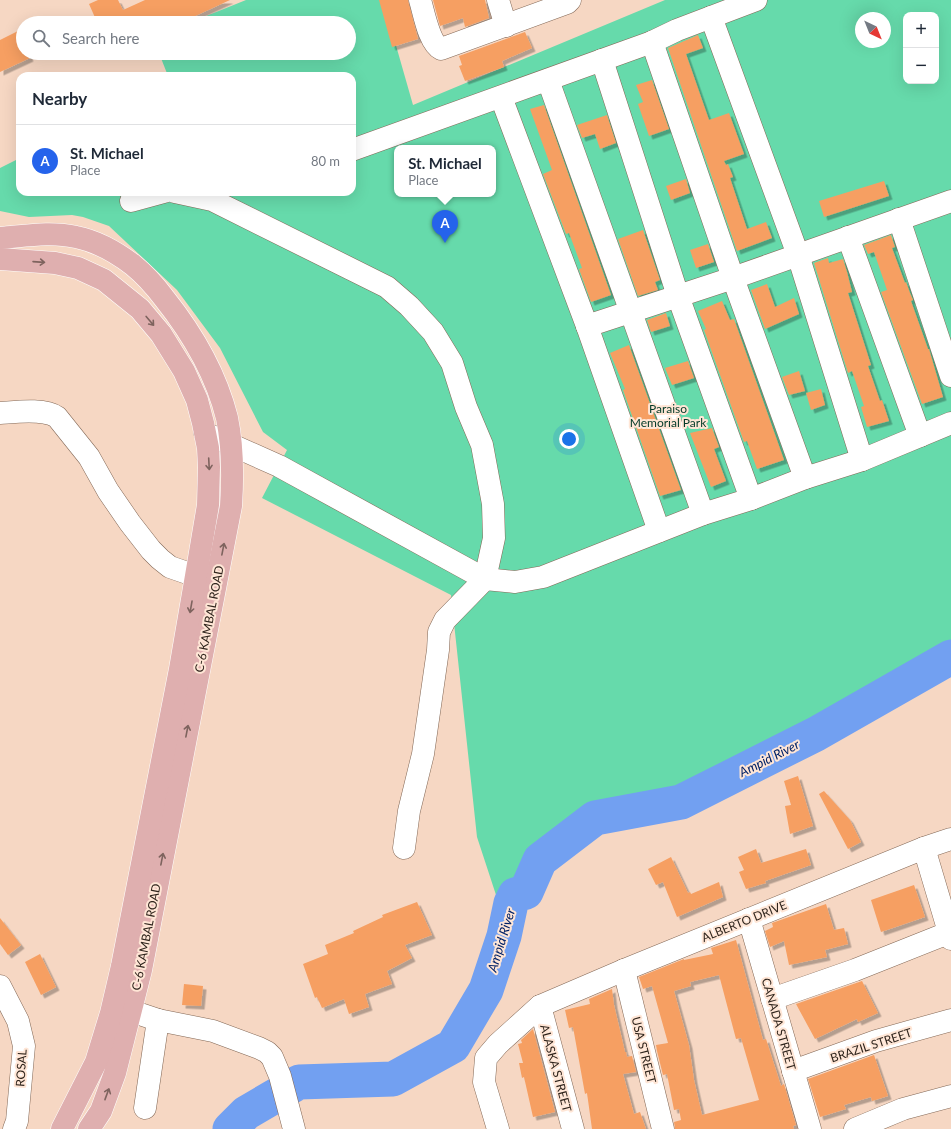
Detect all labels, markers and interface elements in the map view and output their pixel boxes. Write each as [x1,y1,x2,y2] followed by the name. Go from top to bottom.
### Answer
[855,12,891,48] north arrow
[903,12,939,84] map controls
[903,12,939,48] button: +
[16,16,356,60] search box
[30,27,52,49] icon: search
[62,29,139,47] text: Search here
[903,48,939,84] button: −
[32,88,87,109] text: Nearby
[70,144,144,162] text: St. Michael
[394,145,496,197] popup
[40,153,50,169] text: A
[311,153,340,169] text: 80 m
[408,154,482,172] text: St. Michael
[70,162,100,178] text: Place
[408,172,438,188] text: Place
[432,210,458,243] pin: A
[32,258,45,265] one-way arrow
[145,316,154,326] one-way arrow
[630,401,707,430] park label: Paraiso Memorial Park
[559,429,579,449] your location
[205,457,212,470] one-way arrow
[219,543,227,556] one-way arrow
[191,564,227,674] street label: C-6 KAMBAL ROAD
[187,600,195,613] one-way arrow
[183,725,191,738] one-way arrow
[735,736,802,780] water label: Ampid River
[158,853,166,866] one-way arrow
[128,882,164,992] street label: C-6 KAMBAL ROAD
[699,897,789,945] street label: ALBERTO DRIVE
[483,906,518,975] water label: Ampid River
[759,976,799,1072] street label: CANADA STREET
[628,1015,660,1085] street label: USA STREET
[537,1023,575,1113] street label: ALASKA STREET
[828,1025,914,1065] street label: BRAZIL STREET
[12,1049,30,1087] street label: ROSAL
[103,1089,111,1101] one-way arrow

